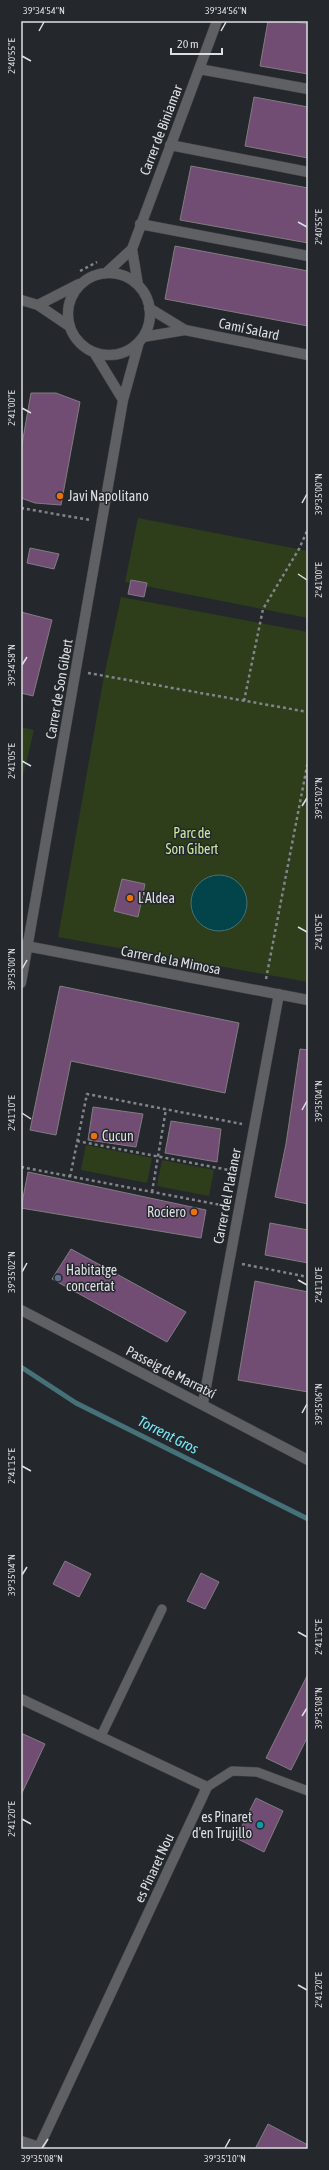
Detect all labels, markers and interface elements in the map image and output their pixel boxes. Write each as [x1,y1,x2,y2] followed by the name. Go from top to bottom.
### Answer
[23,5,65,16] text: 39°34'54"N
[205,5,247,16] text: 39°34'56"N
[171,30,222,56] scale bar
[177,37,199,51] text: 20 m
[6,38,17,74] text: 2°40'55"E
[136,82,186,177] street label: Carrer de Biniamar
[313,209,324,245] text: 2°40'55"E
[217,315,281,343] street label: Camí Salard
[6,390,17,426] text: 2°41'00"E
[313,473,324,515] text: 39°35'00"N
[68,488,149,504] place label: Javi Napolitano
[55,491,65,501] marker: Javi Napolitano
[313,562,324,598] text: 2°41'00"E
[42,638,76,740] street label: Carrer de Son Gibert
[6,644,17,686] text: 39°34'58"N
[6,743,17,779] text: 2°41'05"E
[313,777,324,819] text: 39°35'02"N
[166,825,218,857] park label: Parc de Son Gibert
[138,890,175,906] place label: L'Aldea
[125,893,135,903] marker: L'Aldea
[313,914,324,950] text: 2°41'05"E
[120,942,222,978] street label: Carrer de la Mimosa
[6,948,17,990] text: 39°35'00"N
[313,1080,324,1122] text: 39°35'04"N
[6,1095,17,1131] text: 2°41'10"E
[102,1128,134,1144] place label: Cucun
[89,1131,99,1141] marker: Cucun
[210,1146,244,1245] street label: Carrer del Plataner
[147,1204,186,1220] place label: Rociero
[189,1207,199,1217] marker: Rociero
[6,1251,17,1293] text: 39°35'02"N
[66,1262,117,1294] place label: Habitatge concertat
[313,1267,324,1303] text: 2°41'10"E
[53,1273,63,1283] marker: Habitatge concertat
[123,1342,219,1402] street label: Passeig de Marratxí
[313,1383,324,1425] text: 39°35'06"N
[135,1412,201,1457] water label: Torrent Gros
[6,1448,17,1484] text: 2°41'15"E
[6,1554,17,1596] text: 39°35'04"N
[313,1619,324,1655] text: 2°41'15"E
[313,1687,324,1729] text: 39°35'08"N
[6,1801,17,1837] text: 2°41'20"E
[192,1809,252,1841] place label: es Pinaret d'en Trujillo
[255,1820,265,1830] marker: es Pinaret d'en Trujillo
[131,1831,177,1905] street label: es Pinaret Nou
[313,1972,324,2008] text: 2°41'20"E
[21,2153,63,2164] text: 39°35'08"N
[204,2153,246,2164] text: 39°35'10"N

